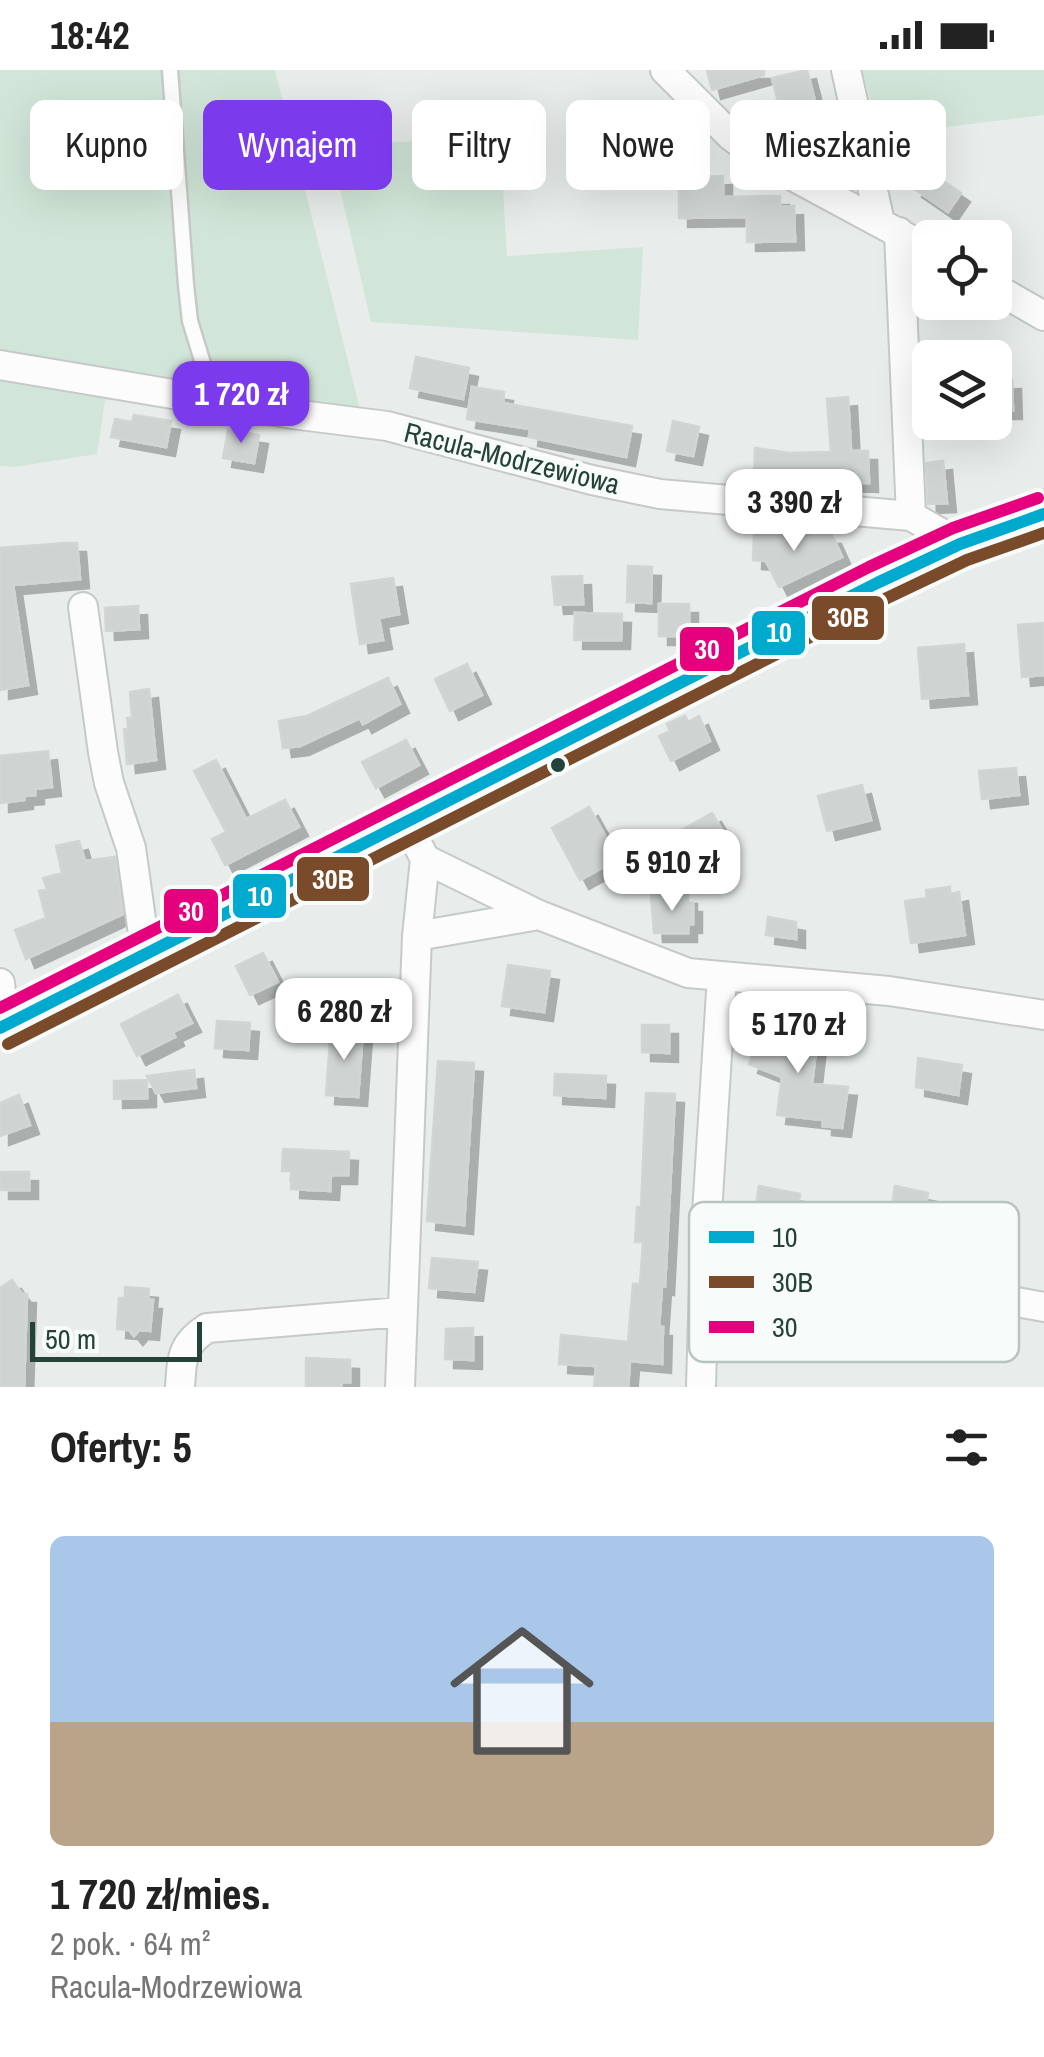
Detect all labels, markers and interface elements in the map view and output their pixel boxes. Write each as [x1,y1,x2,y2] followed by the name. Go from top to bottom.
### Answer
[50,10,130,61] text: 18:42
[30,100,183,190] chip: Kupno
[203,100,392,190] chip: Wynajem
[412,100,546,190] chip: Filtry
[566,100,710,190] chip: Nowe
[730,100,946,190] chip: Mieszkanie
[912,220,1012,440] map controls
[912,220,1012,320] button: locate
[912,340,1012,440] button: layers
[138,361,344,446] pin: 1 720 zł
[194,372,288,415] text: 1 720 zł
[400,413,624,503] street label: Racula-Modrzewiowa
[691,469,897,554] pin: 3 390 zł
[747,480,841,523] text: 3 390 zł
[810,594,886,642] line badge: 30B
[827,598,869,636] text: 30B
[750,609,807,657] line badge: 10
[766,613,792,651] text: 10
[678,625,736,673] line badge: 30
[694,630,720,668] text: 30
[548,755,568,775] unlabelled marker
[569,829,775,914] pin: 5 910 zł
[625,840,719,883] text: 5 910 zł
[295,855,371,903] line badge: 30B
[312,860,354,898] text: 30B
[231,872,288,920] line badge: 10
[247,877,273,915] text: 10
[162,887,220,935] line badge: 30
[178,892,204,930] text: 30
[241,978,447,1063] pin: 6 280 zł
[297,989,391,1032] text: 6 280 zł
[695,991,901,1076] pin: 5 170 zł
[751,1002,845,1045] text: 5 170 zł
[689,1202,1019,1362] legend
[772,1218,798,1256] text: 10
[772,1263,813,1301] text: 30B
[772,1308,798,1346] text: 30
[30,1317,202,1362] scale bar
[45,1320,96,1358] text: 50 m
[50,1419,192,1475] text: Oferty: 5
[939,1420,994,1475] icon: filters
[432,1601,612,1781] icon: home
[50,1866,270,1922] text: 1 720 zł/mies.
[50,1922,210,1965] text: 2 pok. · 64 m²
[50,1965,302,2008] text: Racula-Modrzewiowa

